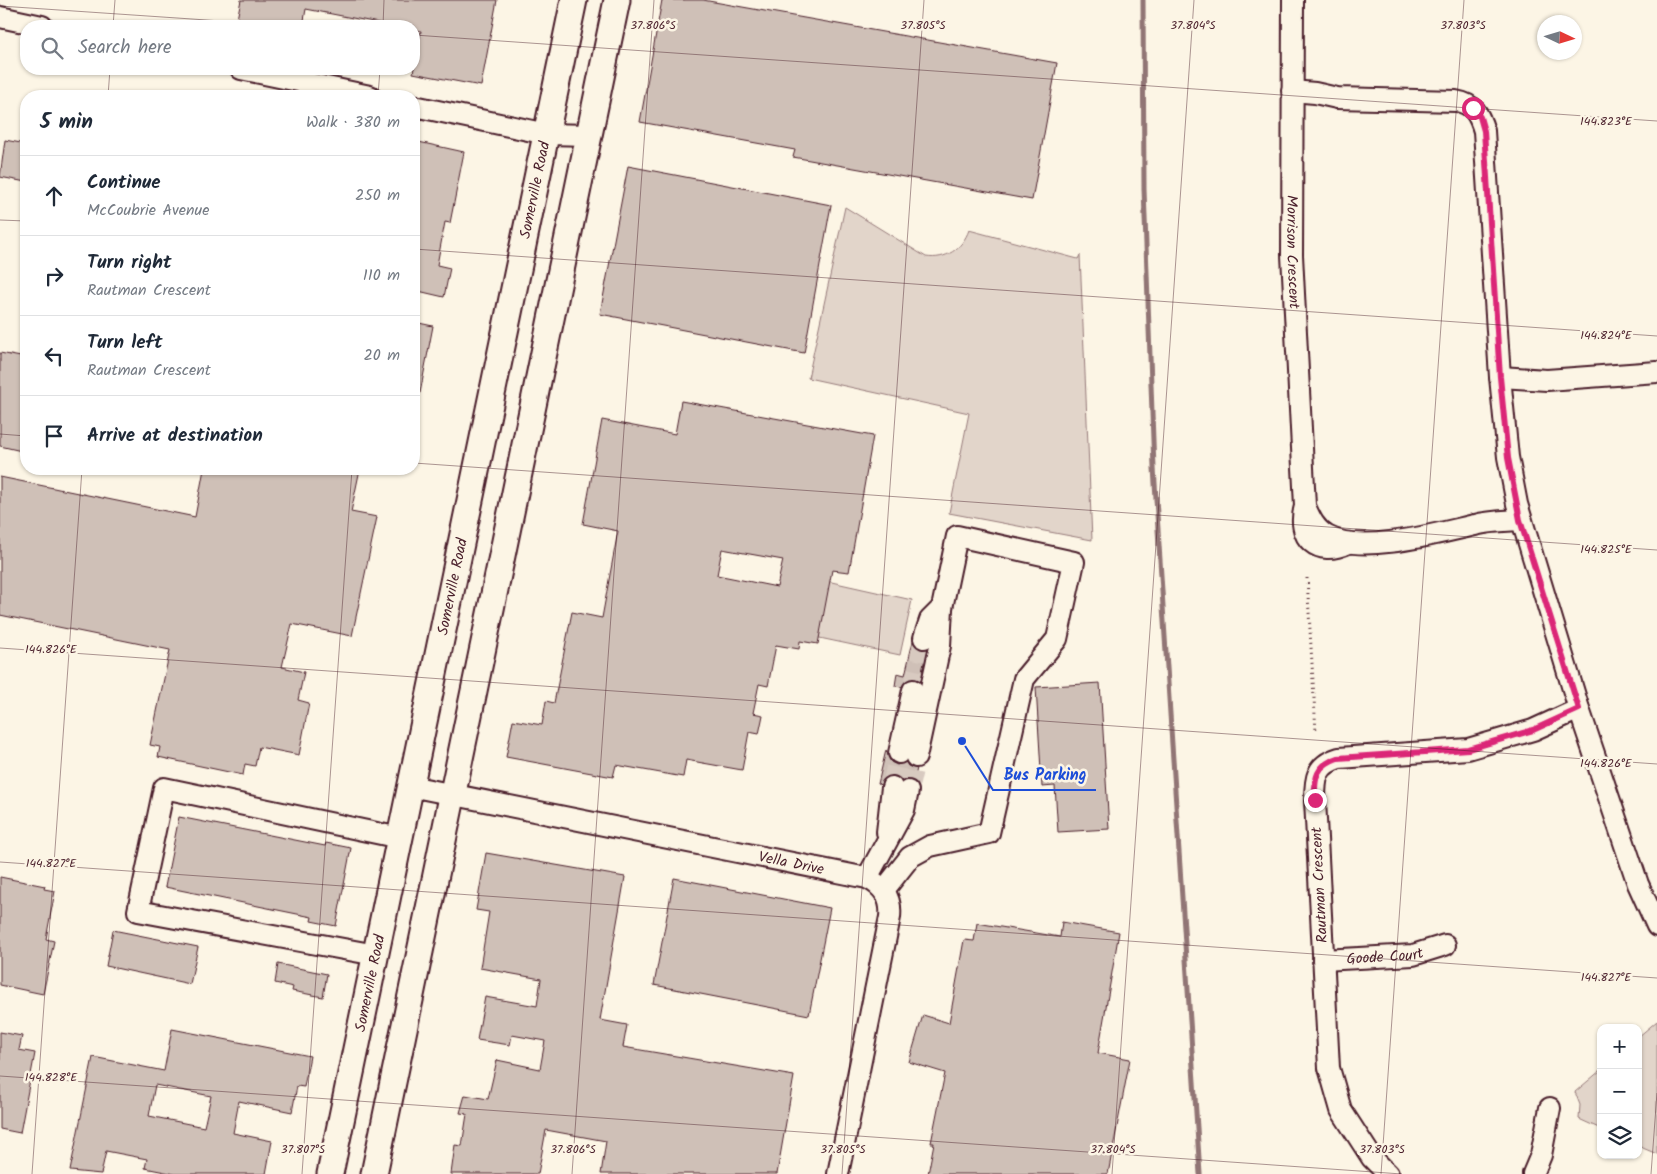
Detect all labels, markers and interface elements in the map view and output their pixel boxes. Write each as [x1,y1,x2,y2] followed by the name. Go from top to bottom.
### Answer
[1537,15,1582,60] north arrow
[630,16,676,35] text: 37.806°S
[900,16,946,35] text: 37.805°S
[1170,16,1216,35] text: 37.804°S
[1440,16,1486,35] text: 37.803°S
[20,20,420,75] search box
[78,33,172,63] text: Search here
[38,34,66,62] icon: search
[1462,97,1485,120] route start
[40,106,93,139] text: 5 min
[306,110,400,135] text: Walk · 380 m
[1580,112,1633,131] text: 144.823°E
[514,139,557,241] street label: Somerville Road
[87,168,160,198] text: Continue
[40,182,68,210] icon: ahead
[355,183,400,208] text: 250 m
[1279,195,1306,310] street label: Morrison Crescent
[87,198,210,223] text: McCoubrie Avenue
[87,248,172,278] text: Turn right
[40,262,68,290] icon: right
[363,263,400,288] text: 110 m
[87,278,211,303] text: Rautman Crescent
[1580,326,1633,345] text: 144.824°E
[87,328,162,358] text: Turn left
[40,342,68,370] icon: left
[364,343,400,368] text: 20 m
[87,358,211,383] text: Rautman Crescent
[87,421,263,451] text: Arrive at destination
[40,422,68,450] icon: arrive
[431,536,475,637] street label: Somerville Road
[1580,540,1633,559] text: 144.825°E
[25,640,78,659] text: 144.826°E
[1580,754,1633,773] text: 144.826°E
[993,759,1096,790] callout: Bus Parking
[1004,763,1086,788] text: Bus Parking
[1304,789,1327,812] route end
[1305,826,1335,944] street label: Rautman Crescent
[756,845,826,882] street label: Vella Drive
[26,854,77,873] text: 144.827°E
[349,932,393,1034] street label: Somerville Road
[1346,941,1427,972] street label: Goode Court
[1581,968,1632,987] text: 144.827°E
[1597,1024,1642,1159] map controls
[1597,1024,1642,1069] button: +
[25,1068,78,1087] text: 144.828°E
[1597,1069,1642,1114] button: −
[1597,1114,1642,1159] button: layers
[281,1140,326,1159] text: 37.807°S
[550,1140,596,1159] text: 37.806°S
[820,1140,866,1159] text: 37.805°S
[1090,1140,1136,1159] text: 37.804°S
[1359,1140,1405,1159] text: 37.803°S

